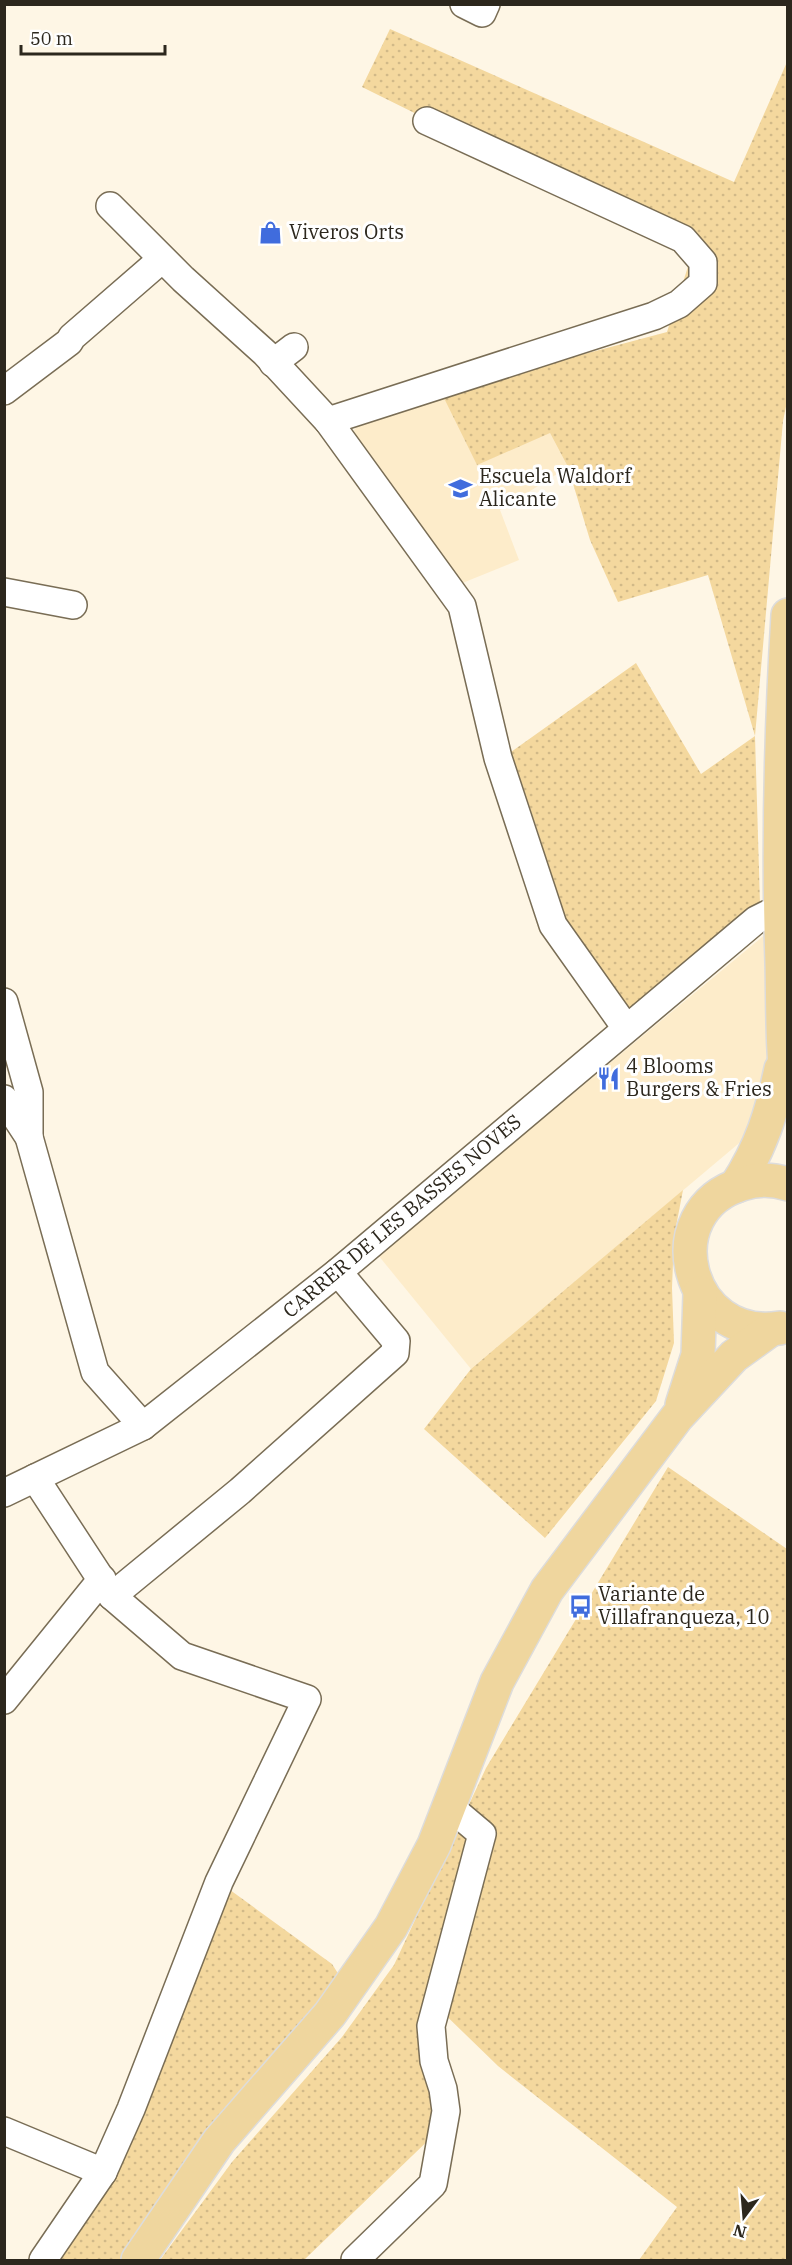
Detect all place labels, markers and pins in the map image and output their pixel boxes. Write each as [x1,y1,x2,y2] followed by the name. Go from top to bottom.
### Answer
[289,218,404,245] place label: Viveros Orts
[258,219,284,245] shop icon: Viveros Orts
[479,462,632,512] place label: Escuela Waldorf Alicante
[448,475,474,501] school or university icon: Escuela Waldorf Alicante
[626,1052,772,1102] place label: 4 Blooms Burgers & Fries
[595,1065,621,1091] restaurant icon: 4 Blooms Burgers & Fries
[598,1580,769,1630] place label: Variante de Villafranqueza, 10
[567,1593,593,1619] bus stop icon: Variante de Villafranqueza, 10

